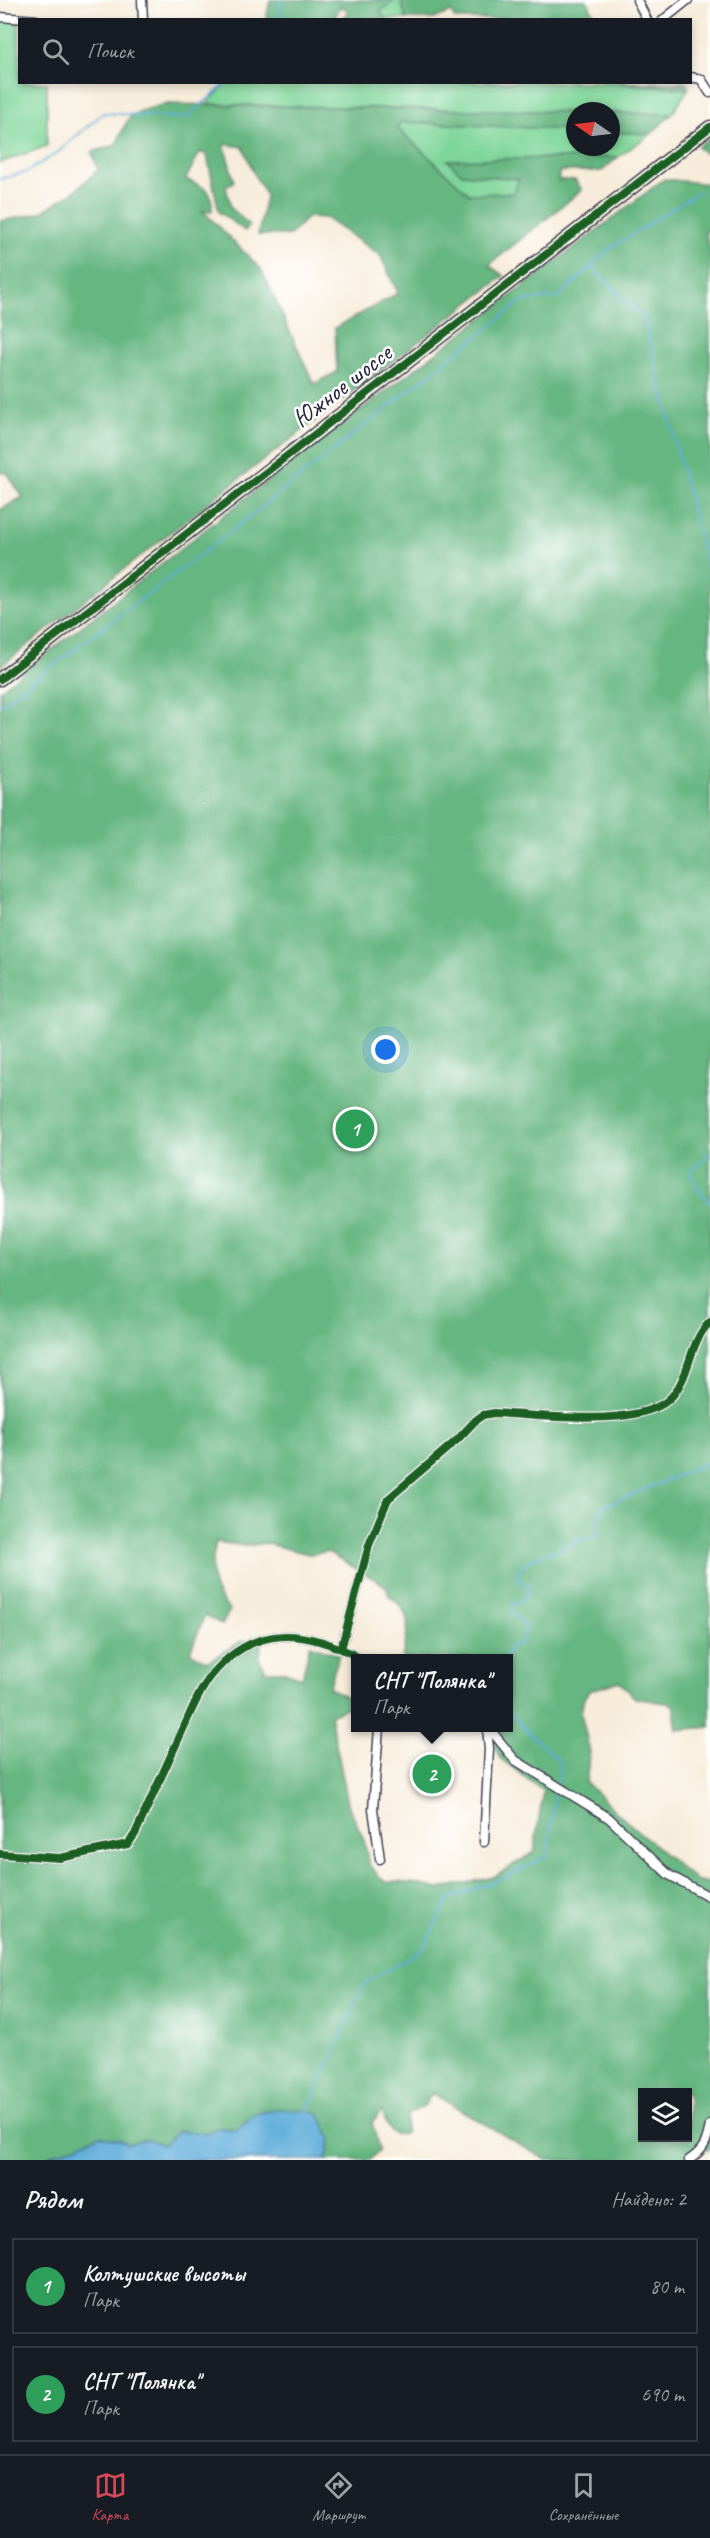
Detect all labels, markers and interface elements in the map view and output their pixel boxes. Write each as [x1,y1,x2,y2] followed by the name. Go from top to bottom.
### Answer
[18,18,692,84] search box
[39,35,72,68] icon: search
[87,37,133,65] text: Поиск
[566,102,620,156] north arrow
[286,335,400,435] street label: Южное шоссе
[371,1035,400,1064] your location
[336,1106,374,1152] pin: 1
[351,1654,513,1732] popup
[374,1667,490,1695] text: СНТ "Полянка"
[374,1695,409,1720] text: Парк
[412,1752,452,1796] pin: 2
[638,2088,692,2142] map controls
[638,2088,692,2142] button: layers
[24,2183,82,2216] text: Рядом
[611,2187,686,2212] text: Найдено: 2
[83,2260,245,2288] text: Колтушские высоты
[41,2274,50,2299] text: 1
[650,2274,684,2299] text: 80 m
[83,2288,119,2313] text: Парк
[83,2368,200,2396] text: СНТ "Полянка"
[41,2382,50,2407] text: 2
[641,2382,684,2407] text: 690 m
[83,2396,119,2421] text: Парк
[92,2469,128,2525] tab: Карта
[312,2469,365,2525] tab: Маршрут
[549,2469,618,2525] tab: Сохранённые

